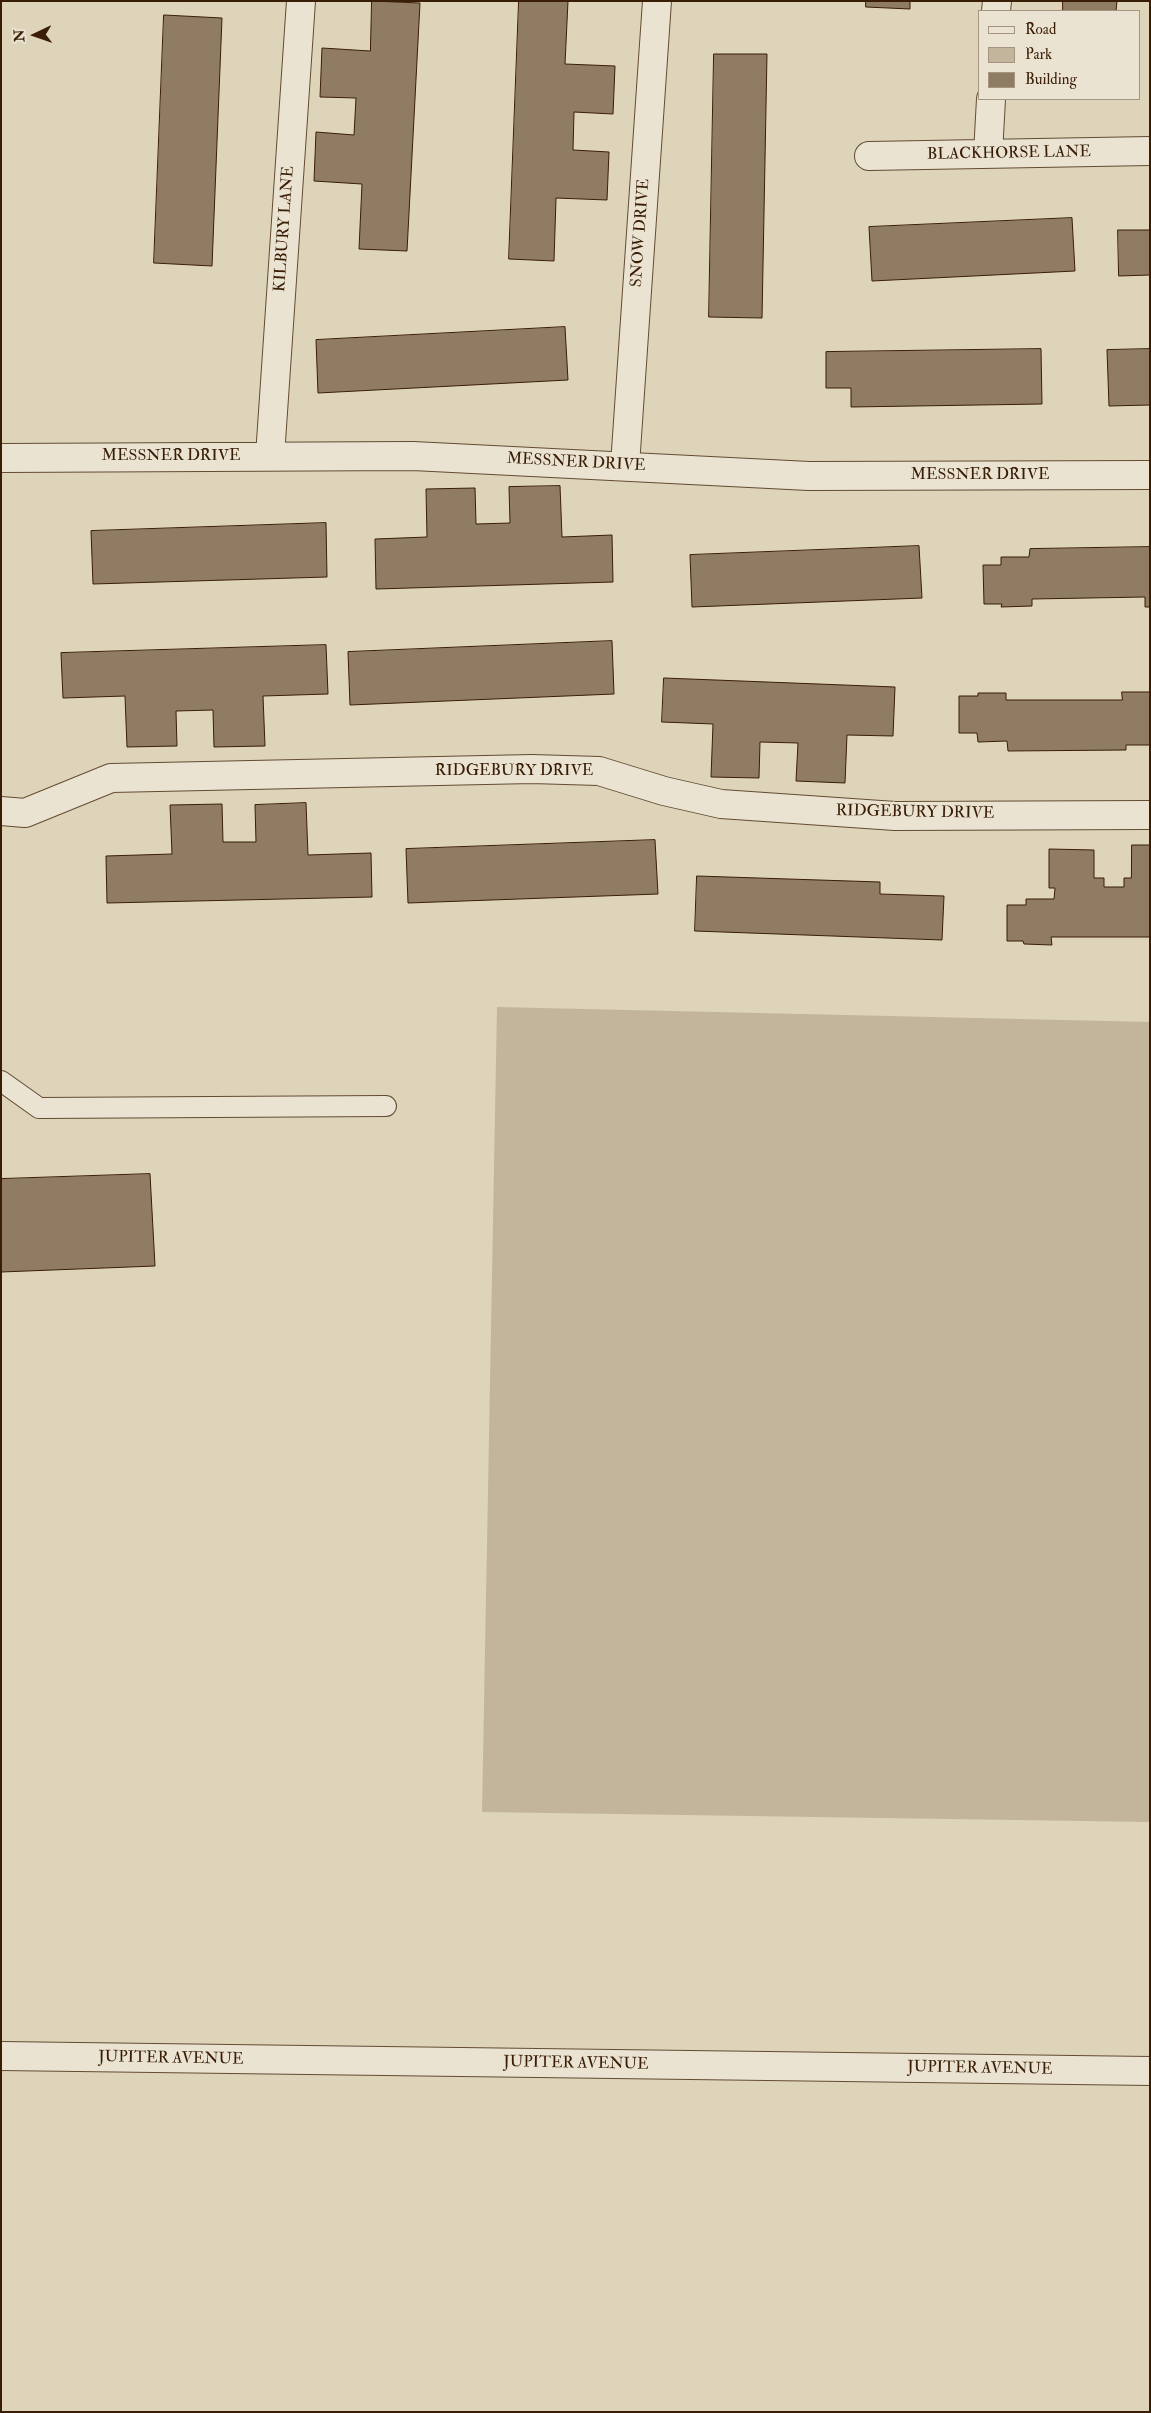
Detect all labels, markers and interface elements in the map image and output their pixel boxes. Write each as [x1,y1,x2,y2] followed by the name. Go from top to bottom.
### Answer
[10,10,60,60] north arrow
[978,10,1141,100] legend
[1025,20,1056,39] text: Road
[11,29,28,43] text: N
[1025,45,1052,64] text: Park
[1025,70,1077,89] text: Building
[927,143,1091,165] street label: BLACKHORSE LANE
[271,165,299,293] street label: KILBURY LANE
[628,178,654,288] street label: SNOW DRIVE
[101,447,241,467] street label: MESSNER DRIVE
[506,450,646,476] street label: MESSNER DRIVE
[910,466,1050,486] street label: MESSNER DRIVE
[435,762,593,782] street label: RIDGEBURY DRIVE
[836,802,994,824] street label: RIDGEBURY DRIVE
[98,2048,244,2070] street label: JUPITER AVENUE
[503,2053,649,2075] street label: JUPITER AVENUE
[907,2058,1053,2080] street label: JUPITER AVENUE

